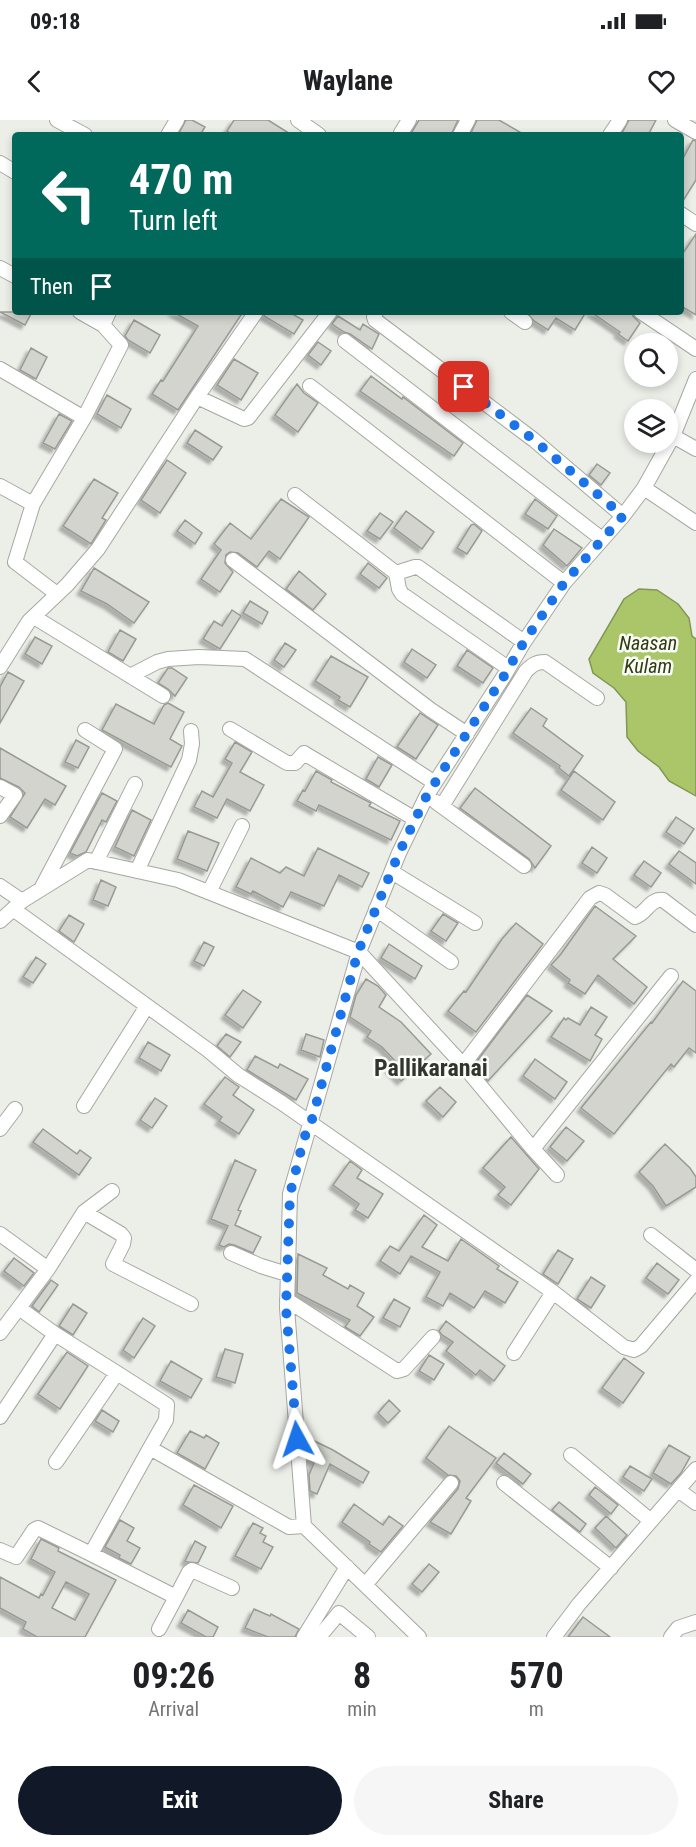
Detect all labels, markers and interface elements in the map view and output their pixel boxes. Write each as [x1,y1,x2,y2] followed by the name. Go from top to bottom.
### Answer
[30,9,81,34] text: 09:18
[18,65,51,98] icon: back
[303,65,393,97] text: Waylane
[645,65,678,98] icon: heart
[129,155,234,204] text: 470 m
[30,156,108,234] icon: left
[129,205,218,237] text: Turn left
[85,270,118,303] icon: arrive
[30,274,73,299] text: Then
[624,333,678,453] map controls
[624,333,678,387] button: search
[438,361,489,412] pin
[447,370,480,403] icon: arrive
[624,399,678,453] button: layers
[619,631,677,678] water label: Naasan Kulam
[374,1054,488,1082] district label: Pallikaranai
[265,1407,329,1471] position arrow
[132,1655,215,1697] text: 09:26
[353,1655,371,1697] text: 8
[509,1655,564,1697] text: 570
[148,1697,199,1721] text: Arrival
[347,1697,377,1721] text: min
[529,1697,544,1721] text: m
[18,1766,342,1835] button: Exit
[354,1766,678,1835] button: Share

